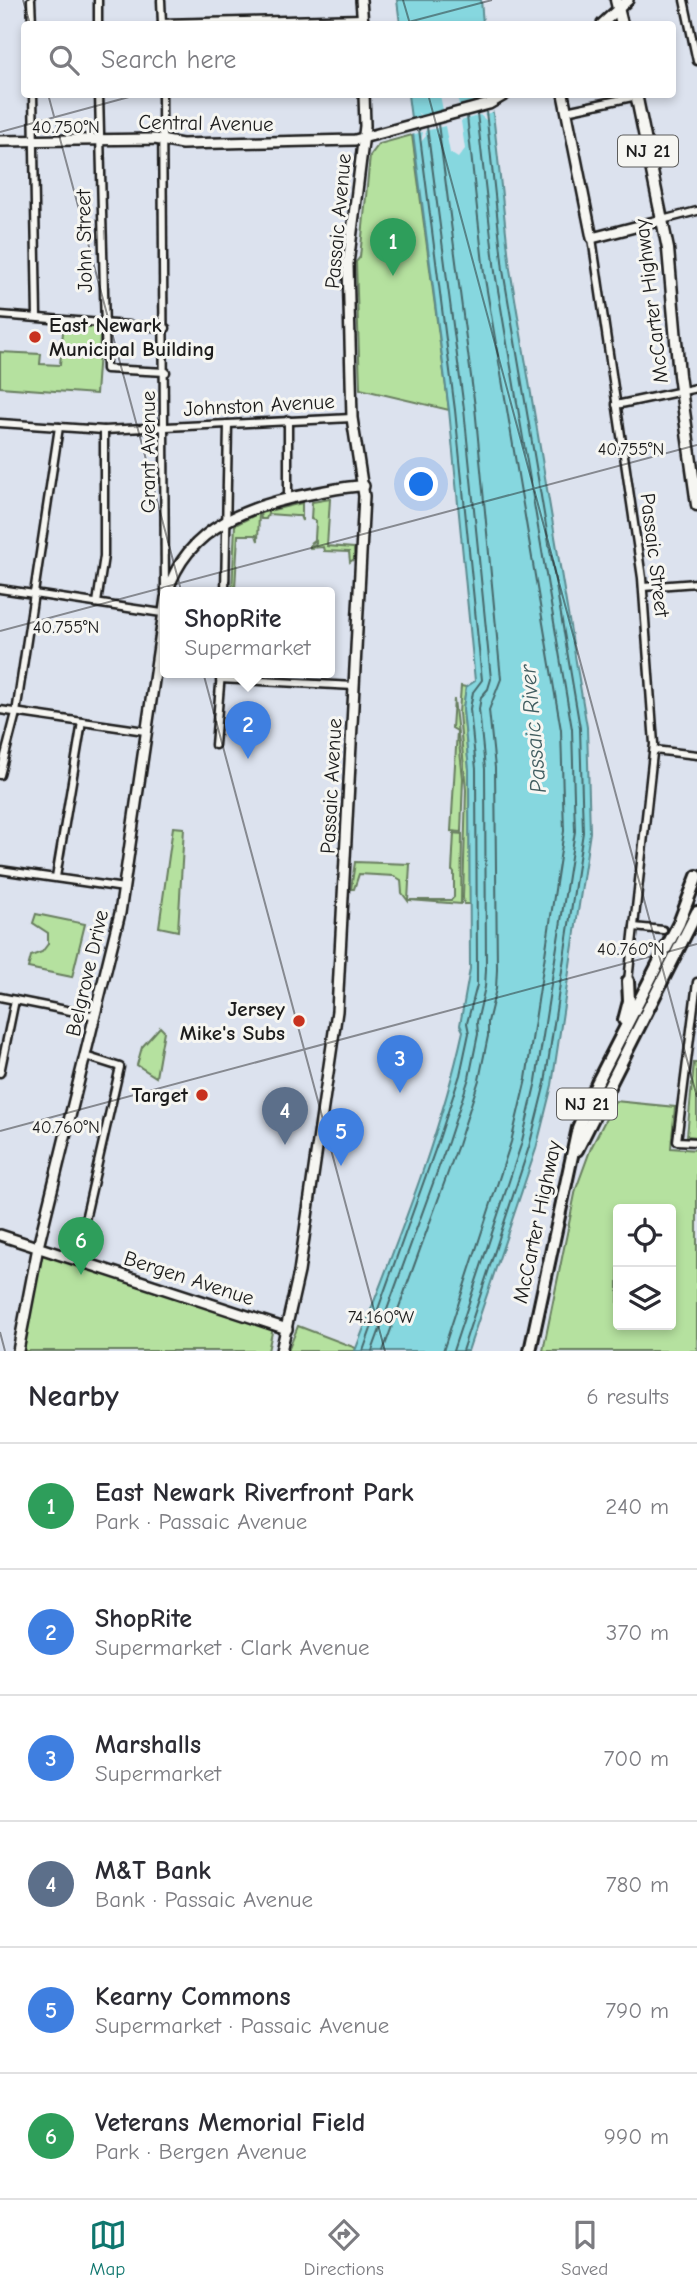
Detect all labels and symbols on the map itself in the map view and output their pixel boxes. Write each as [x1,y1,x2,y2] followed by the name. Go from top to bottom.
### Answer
[138,110,274,136] street label: Central Avenue
[32,117,100,138] text: 40.750°N
[618,136,678,167] road number: NJ 21
[320,152,356,290] street label: Passaic Avenue
[71,188,97,293] street label: John Street
[629,217,673,385] street label: McCarter Highway
[370,218,416,276] pin: 1
[49,313,215,361] place label: East Newark Municipal Building
[27,329,43,345] marker: East Newark Municipal Building
[183,389,335,421] street label: Johnston Avenue
[136,391,160,513] street label: Grant Avenue
[598,439,664,460] text: 40.755°N
[404,467,438,501] your location
[636,492,675,619] street label: Passaic Street
[33,617,99,638] text: 40.755°N
[514,663,552,794] water label: Passaic River
[225,701,271,759] pin: 2
[315,718,347,854] street label: Passaic Avenue
[61,907,113,1039] street label: Belgrove Drive
[597,939,665,960] text: 40.760°N
[180,997,285,1045] place label: Jersey Mike's Subs
[291,1013,307,1029] marker: Jersey Mike's Subs
[377,1035,423,1093] pin: 3
[131,1083,189,1107] place label: Target
[194,1087,210,1103] marker: Target
[262,1087,308,1145] pin: 4
[557,1088,617,1120] road number: NJ 21
[318,1108,364,1166] pin: 5
[32,1117,100,1138] text: 40.760°N
[508,1138,566,1306] street label: McCarter Highway
[58,1217,104,1275] pin: 6
[121,1246,257,1310] street label: Bergen Avenue
[348,1307,415,1328] text: 74.160°W

